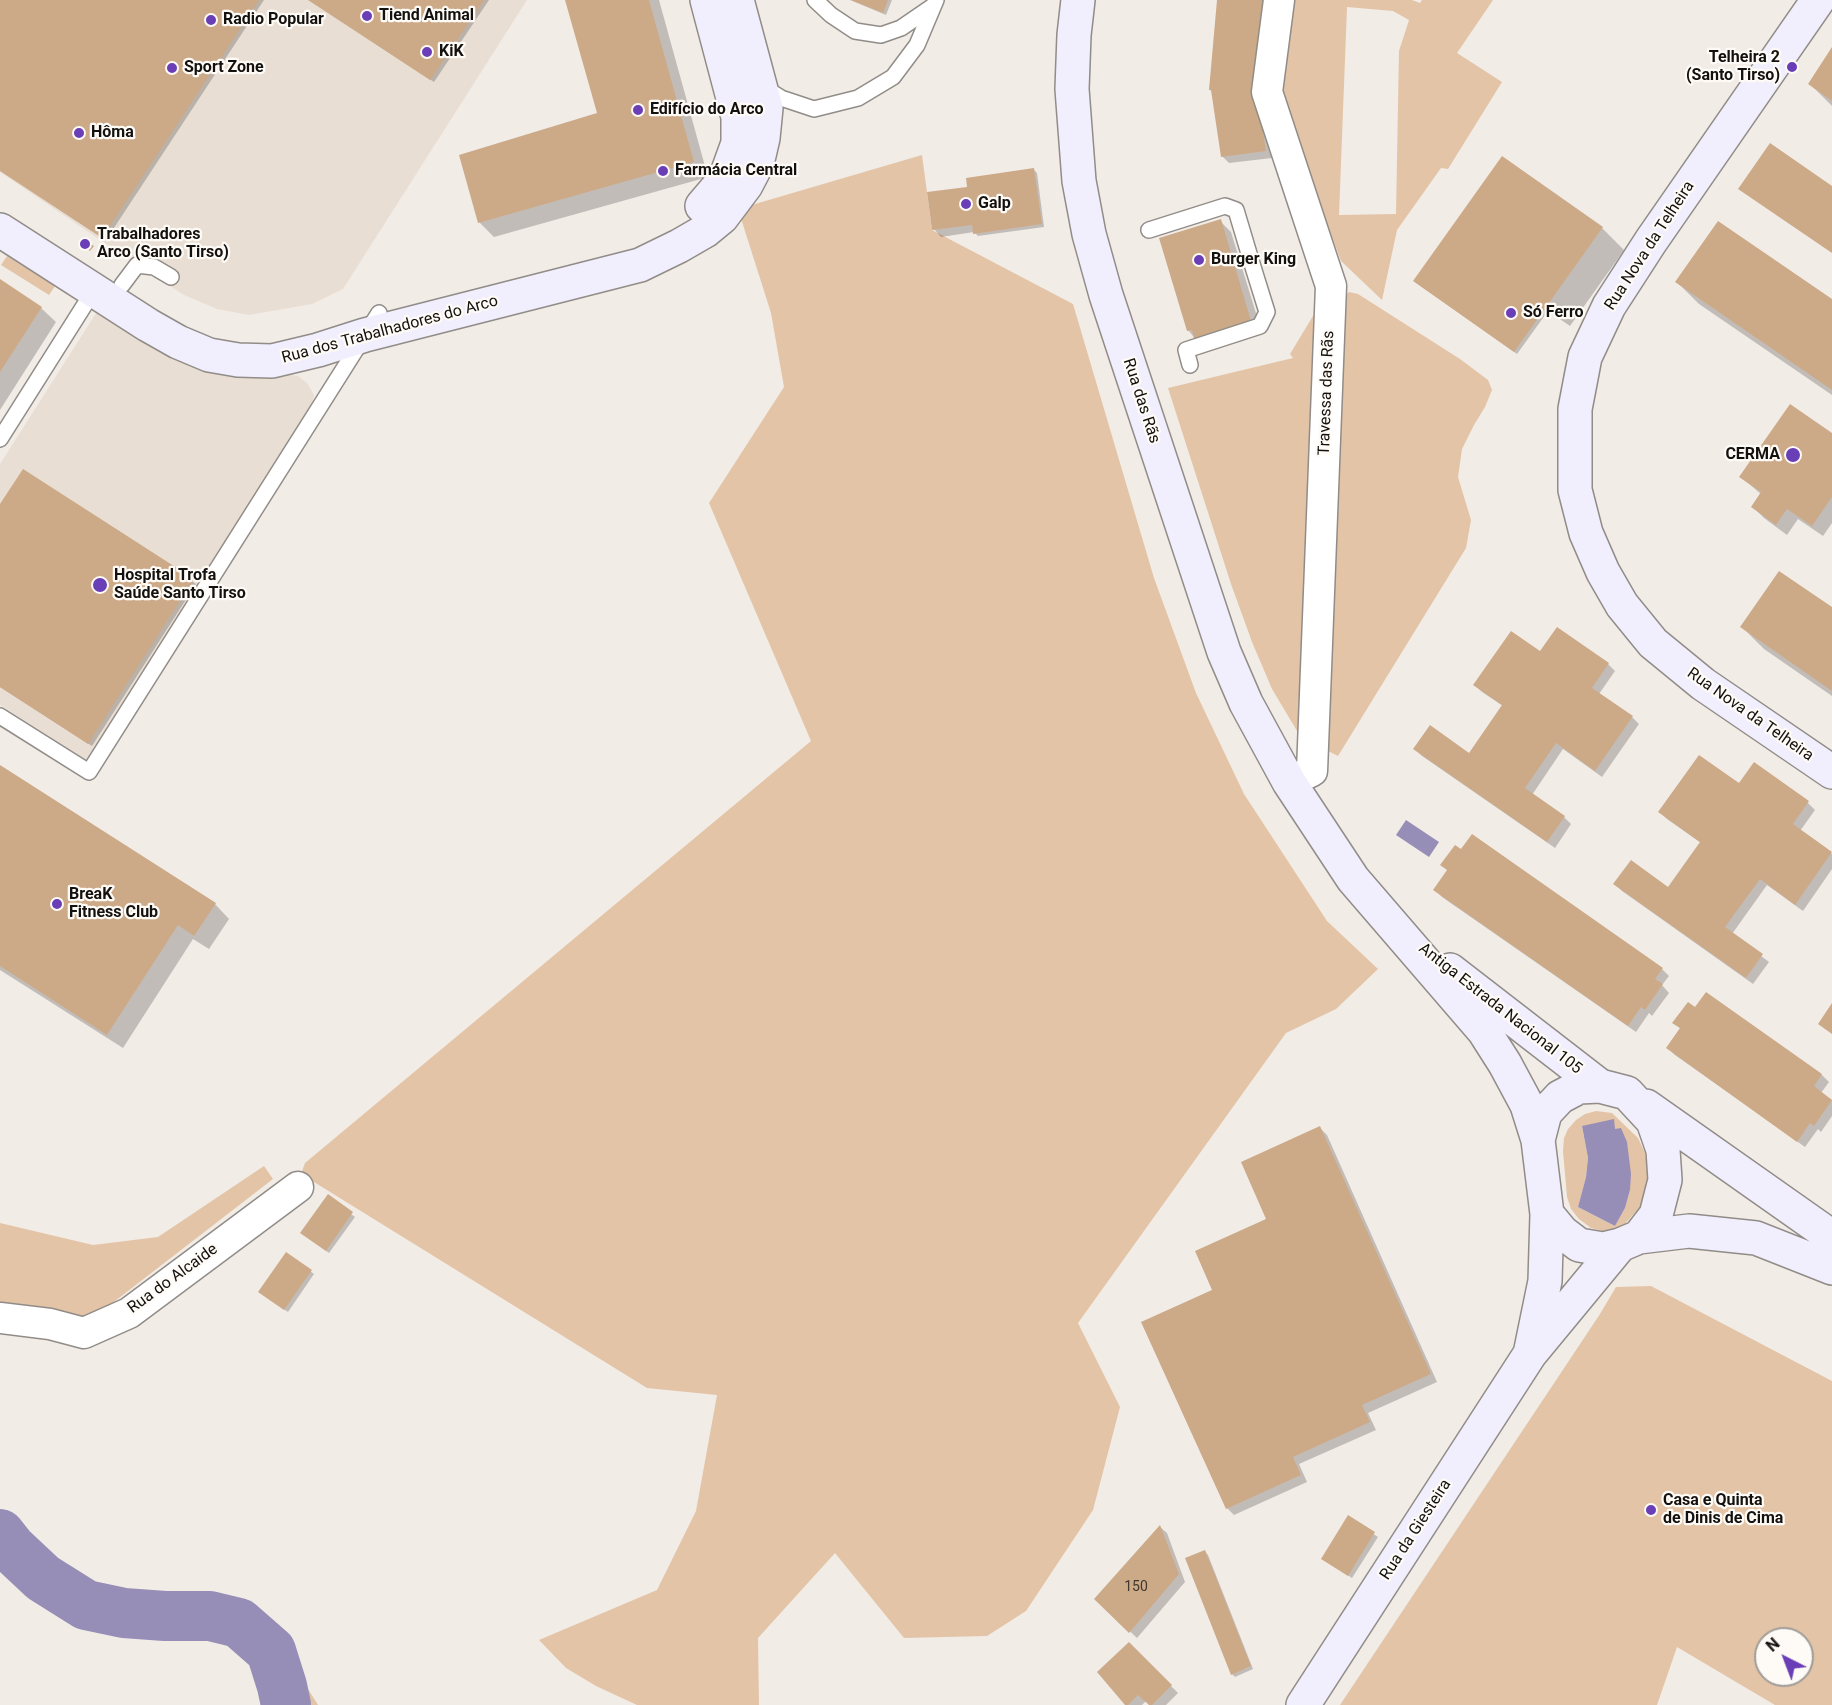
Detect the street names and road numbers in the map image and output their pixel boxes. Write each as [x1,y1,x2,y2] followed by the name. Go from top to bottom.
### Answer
[1601,178,1699,314] street label: Rua Nova da Telheira
[280,292,500,368] street label: Rua dos Trabalhadores do Arco
[1315,330,1339,456] street label: Travessa das Rãs
[1118,356,1164,446] street label: Rua das Rãs
[1683,664,1817,766] street label: Rua Nova da Telheira
[1414,939,1586,1079] street label: Antiga Estrada Nacional 105
[124,1240,222,1318] street label: Rua do Alcaide
[1376,1476,1456,1584] street label: Rua da Giesteira

